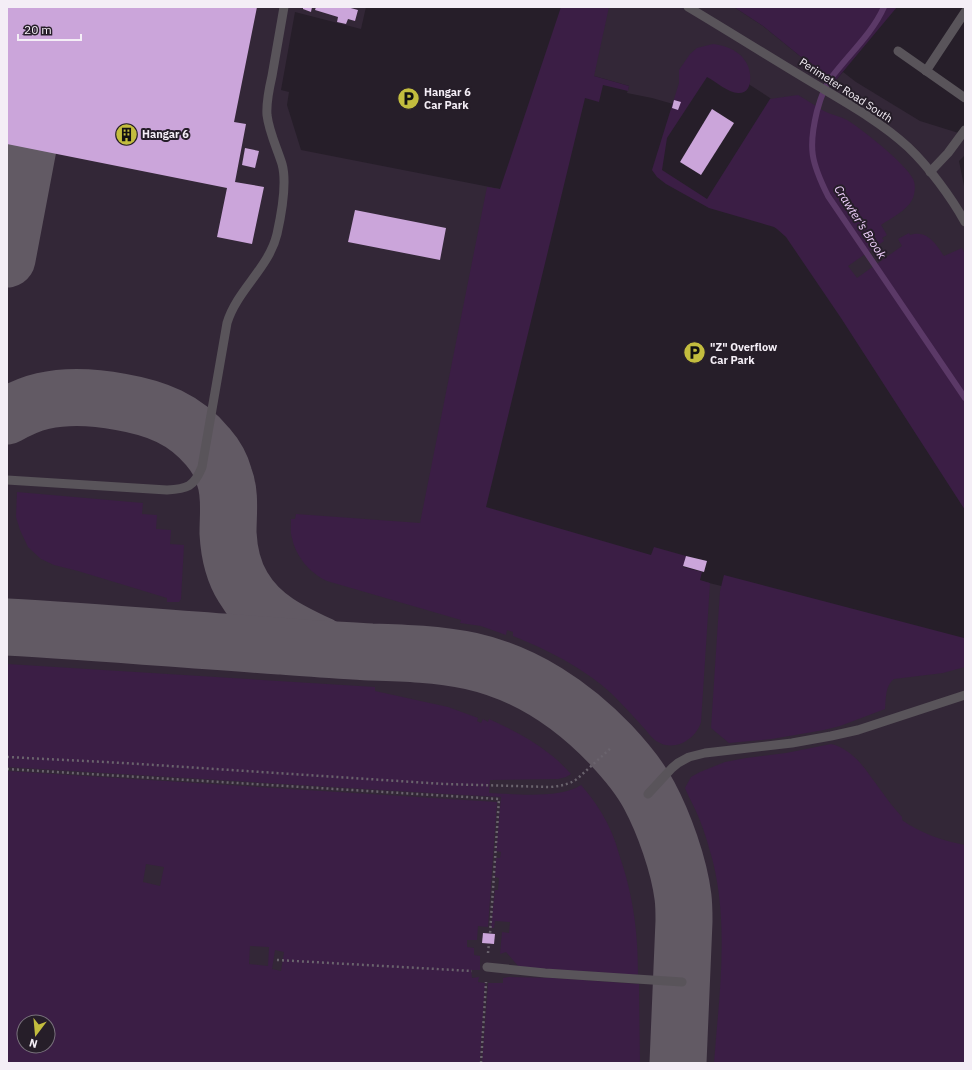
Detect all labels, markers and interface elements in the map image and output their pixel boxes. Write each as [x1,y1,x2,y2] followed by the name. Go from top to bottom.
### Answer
[18,16,81,42] scale bar
[24,22,52,37] text: 20 m
[797,55,895,125] street label: Perimeter Road South
[396,85,422,111] parking icon: Hangar 6 Car Park
[424,85,471,112] place label: Hangar 6 Car Park
[113,121,139,147] building icon: Hangar 6
[142,127,189,141] place label: Hangar 6
[831,182,890,262] water label: Crawter's Brook
[681,340,707,366] parking icon: "Z" Overflow Car Park
[710,340,778,367] place label: "Z" Overflow Car Park
[16,1014,56,1054] north arrow
[27,1036,39,1051] text: N

